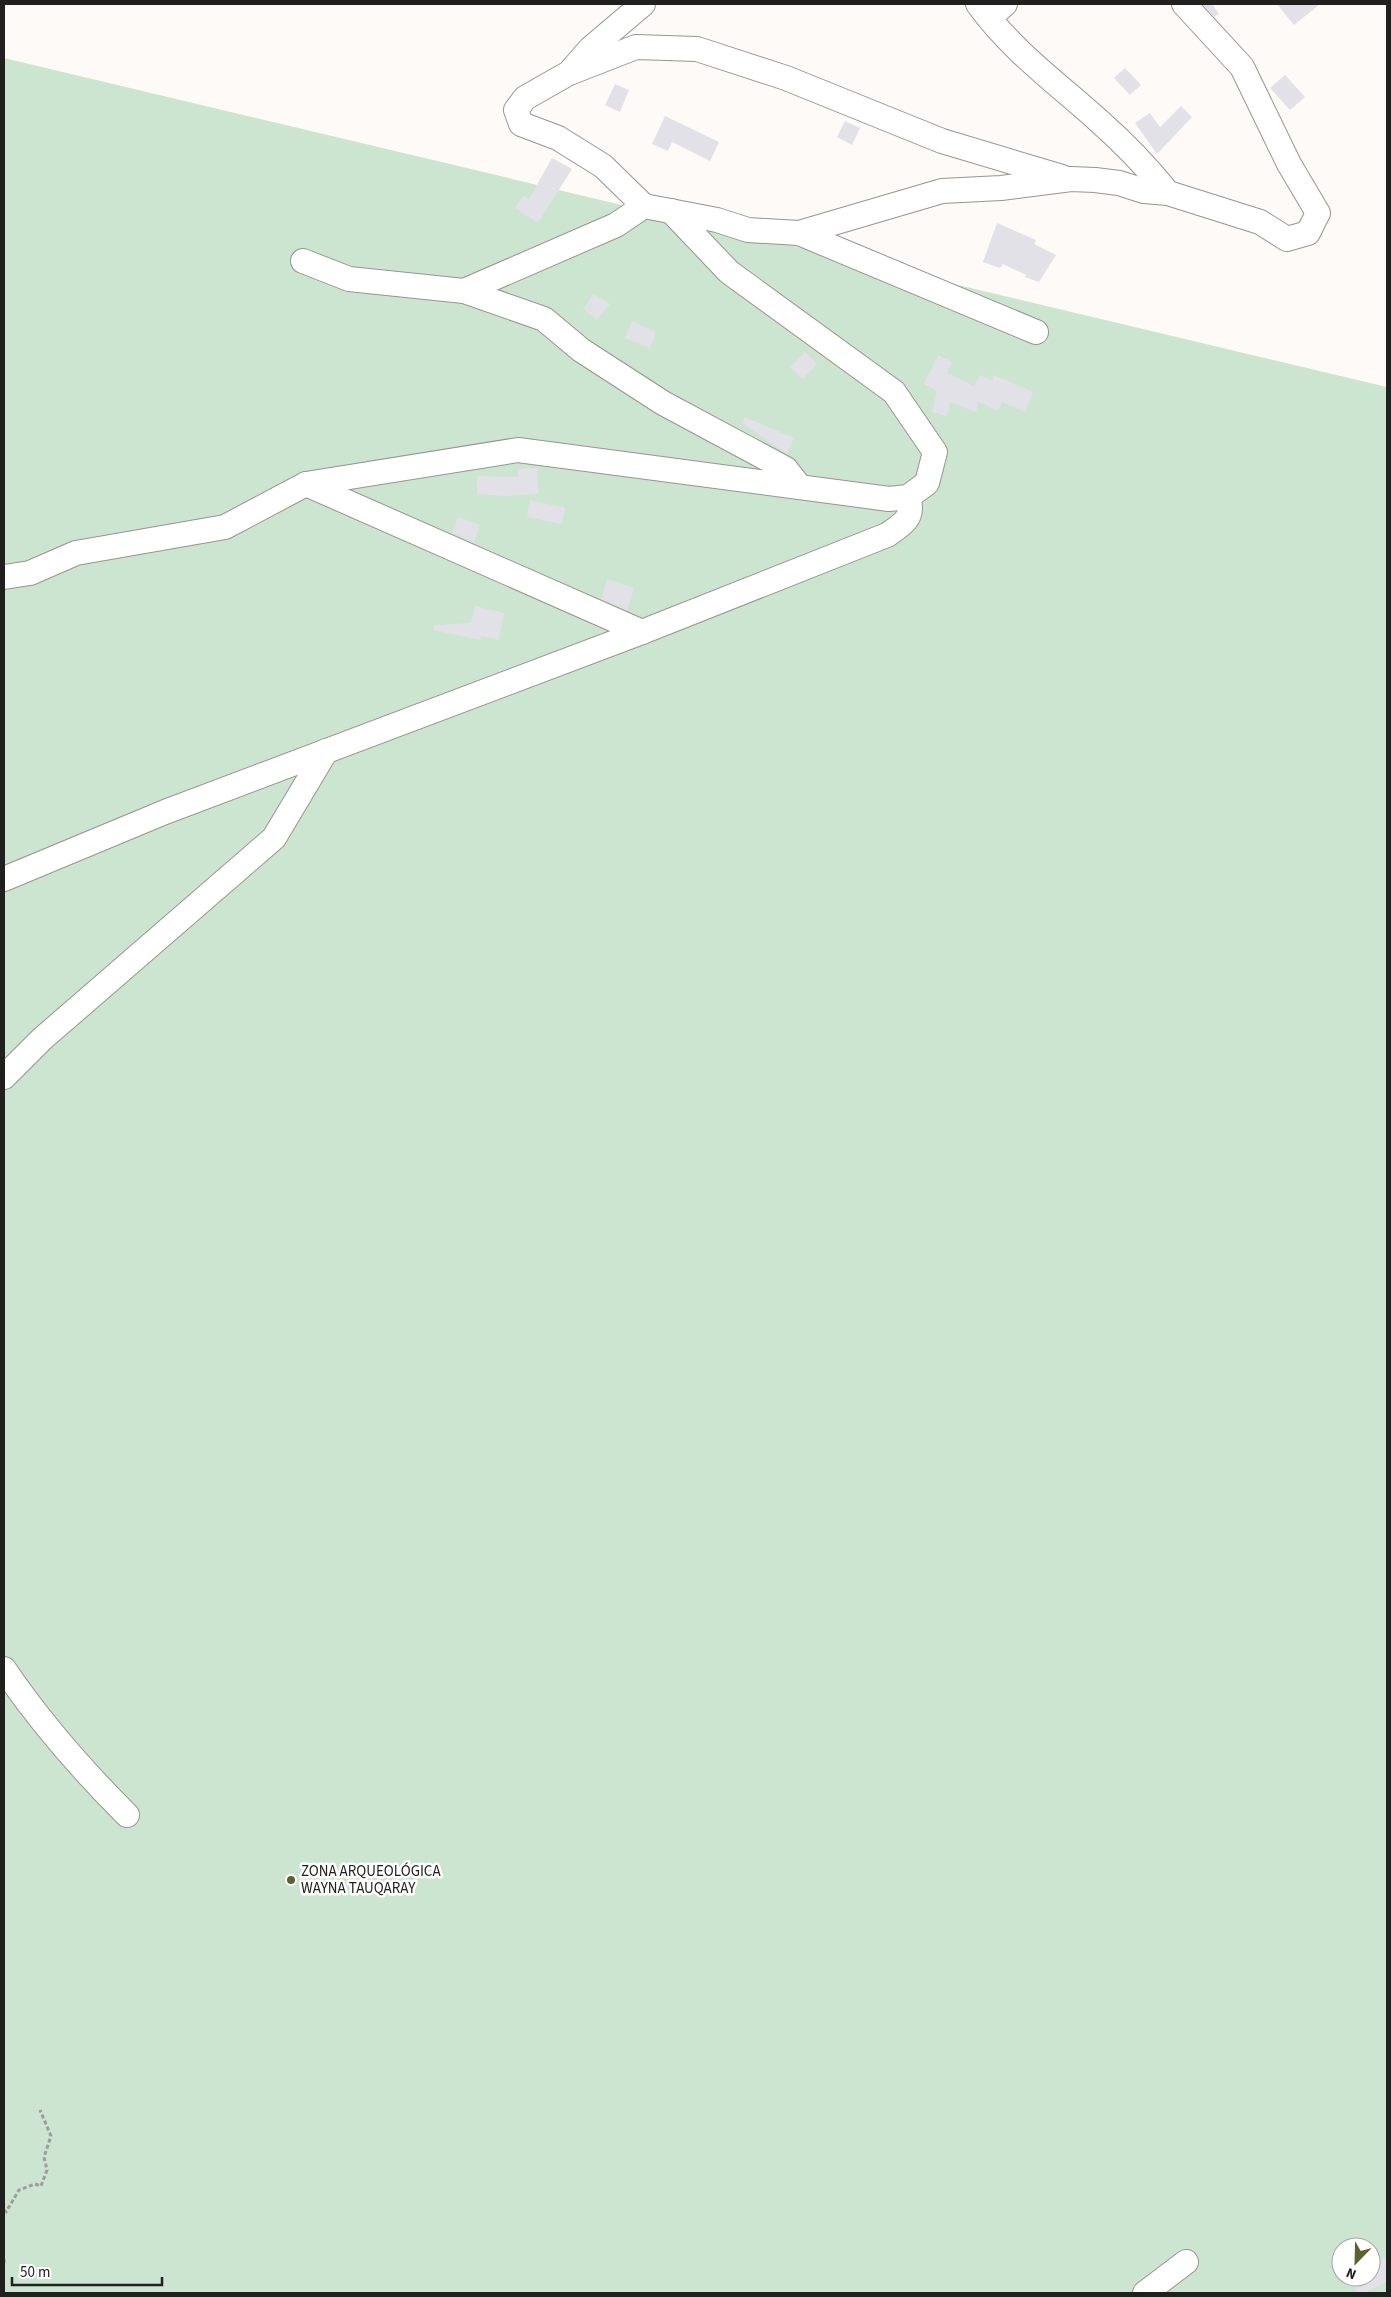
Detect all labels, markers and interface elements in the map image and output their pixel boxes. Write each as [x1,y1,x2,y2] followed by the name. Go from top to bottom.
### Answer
[301,1861,441,1899] place label: ZONA ARQUEOLÓGICA WAYNA TAUQARAY
[285,1874,297,1886] marker: ZONA ARQUEOLÓGICA WAYNA TAUQARAY
[1331,2237,1381,2287] north arrow
[12,2254,162,2286] scale bar
[20,2262,50,2283] text: 50 m
[1343,2262,1360,2284] text: N

